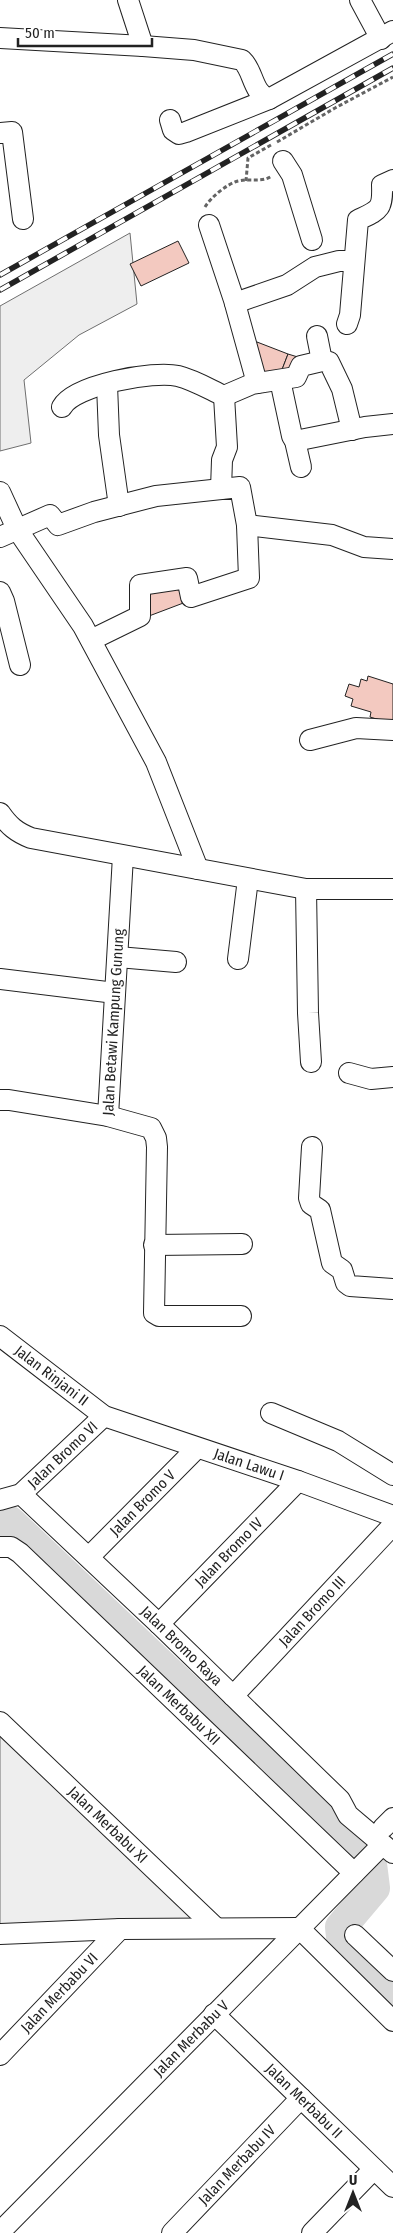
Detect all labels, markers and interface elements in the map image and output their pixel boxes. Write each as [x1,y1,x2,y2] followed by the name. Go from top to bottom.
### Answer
[18,15,151,47] scale bar
[25,24,55,42] text: 50 m
[99,928,128,1116] street label: Jalan Betawi Kampung Gunung
[11,1342,92,1410] street label: Jalan Rinjani II
[24,1418,101,1492] street label: Jalan Bromo VI
[211,1444,286,1485] street label: Jalan Lawu I
[106,1466,179,1540] street label: Jalan Bromo V
[191,1514,267,1591] street label: Jalan Bromo IV
[275,1572,349,1650] street label: Jalan Bromo III
[137,1602,226,1690] street label: Jalan Bromo Raya
[134,1662,224,1749] street label: Jalan Merbabu XII
[64,1783,151,1867] street label: Jalan Merbabu XI
[17,1949,102,2036] street label: Jalan Merbabu VI
[150,1996,233,2080] street label: Jalan Merbabu V
[262,2060,346,2142] street label: Jalan Merbabu II
[195,2121,279,2209] street label: Jalan Merbabu IV
[328,2168,378,2218] north arrow
[349,2172,357,2189] text: U

